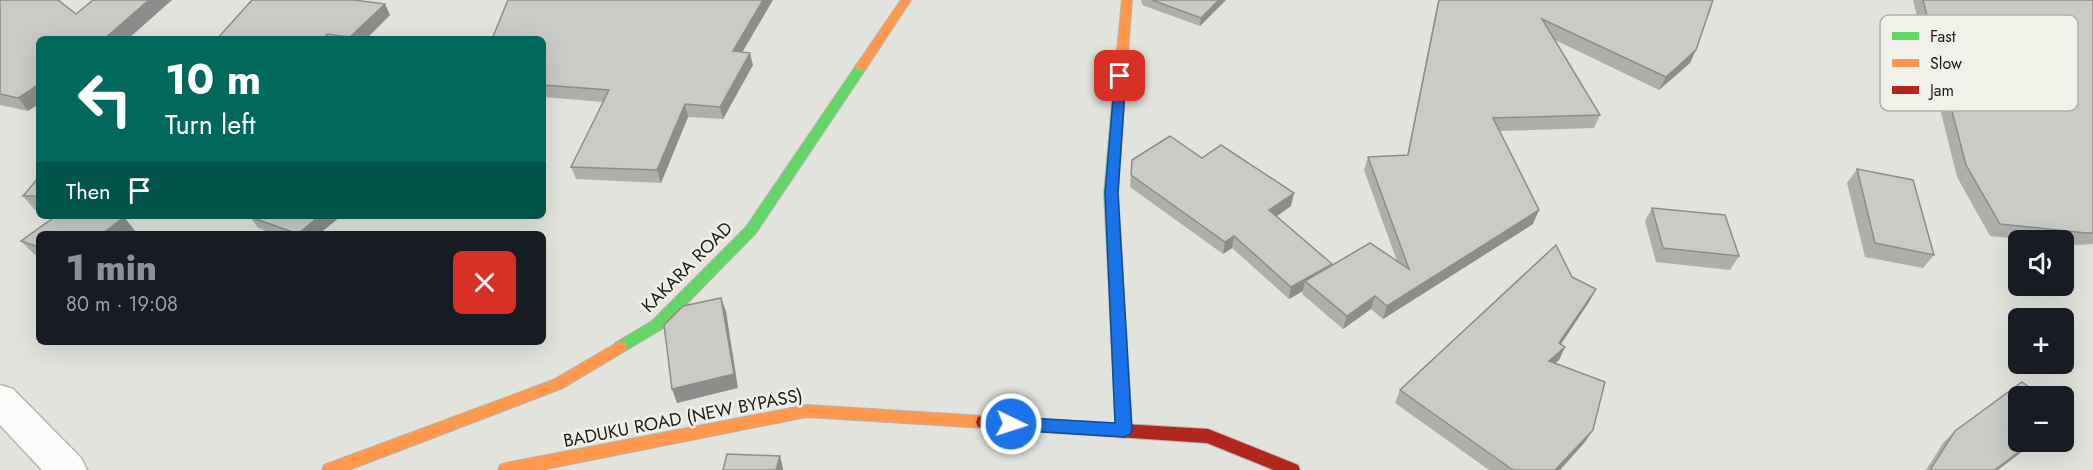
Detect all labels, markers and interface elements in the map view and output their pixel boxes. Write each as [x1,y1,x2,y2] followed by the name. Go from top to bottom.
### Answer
[1880,15,2078,111] legend
[1930,25,1956,48] text: Fast
[165,49,261,110] text: 10 m
[1094,50,1145,101] pin
[1930,52,1962,75] text: Slow
[1103,59,1136,92] icon: arrive
[66,60,144,138] icon: left
[1928,79,1954,102] text: Jam
[165,105,255,144] text: Turn left
[123,174,156,207] icon: arrive
[66,175,111,207] text: Then
[636,216,738,318] street label: KAKARA ROAD
[2008,230,2074,452] map controls
[2008,230,2074,296] button: sound
[66,241,157,293] text: 1 min
[453,251,516,314] button: close
[66,290,178,319] text: 80 m · 19:08
[2008,308,2074,374] button: +
[561,382,805,454] street label: BADUKU ROAD (NEW BYPASS)
[2008,386,2074,452] button: −
[979,392,1043,456] position arrow

